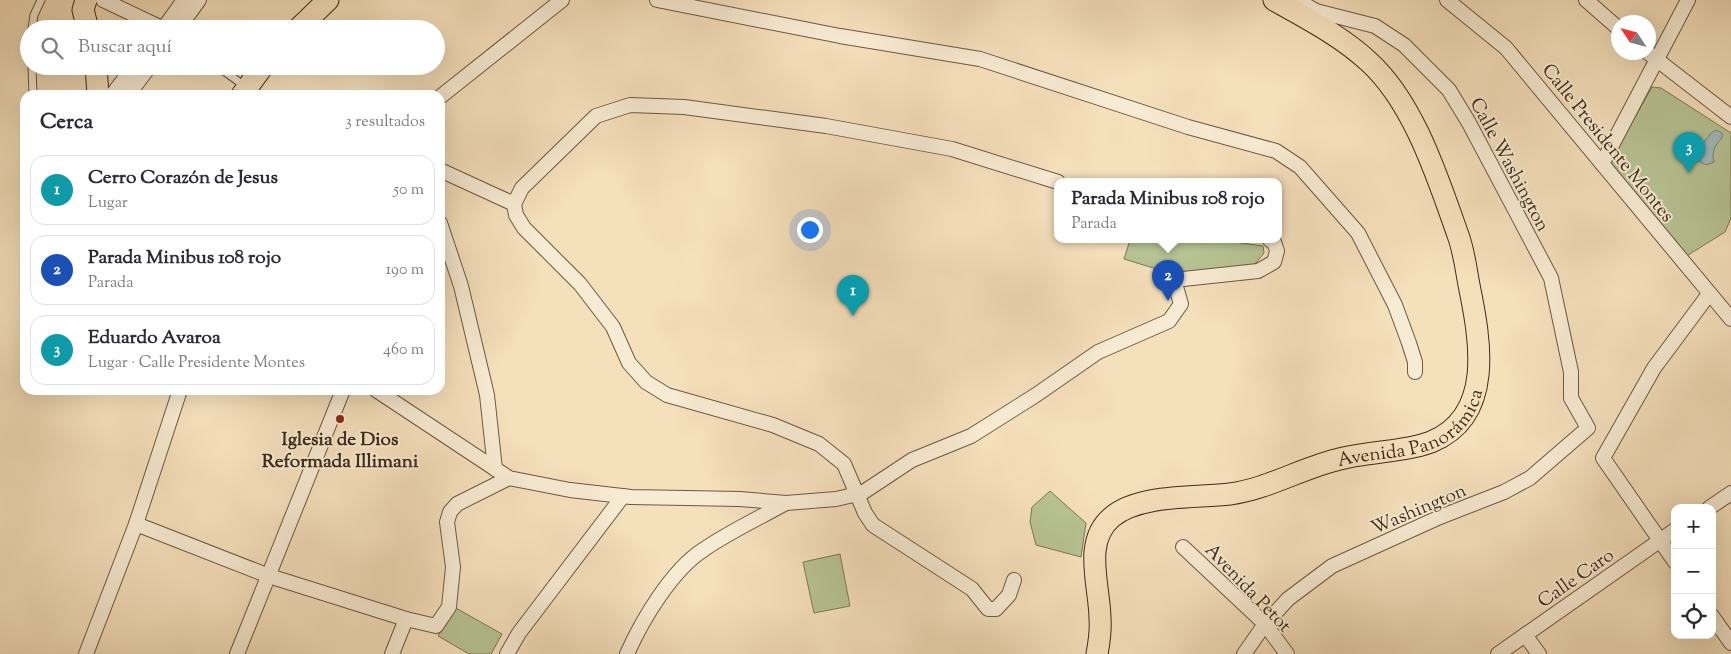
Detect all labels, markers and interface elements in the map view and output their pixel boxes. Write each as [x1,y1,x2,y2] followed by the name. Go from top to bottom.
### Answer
[1611,15,1656,60] north arrow
[20,20,445,75] search box
[38,34,66,62] icon: search
[78,34,172,61] text: Buscar aquí
[1534,58,1680,229] street label: Calle Presidente Montes
[1462,93,1556,237] street label: Calle Washington
[40,108,93,138] text: Cerca
[345,111,425,134] text: 3 resultados
[1673,132,1705,173] pin: 3
[88,165,278,192] text: Cerro Corazón de Jesus
[1054,178,1282,243] popup
[54,179,60,202] text: 1
[393,179,424,202] text: 50 m
[1071,186,1265,213] text: Parada Minibus 108 rojo
[88,192,128,215] text: Lugar
[1071,213,1117,236] text: Parada
[797,217,823,243] your location
[88,245,281,272] text: Parada Minibus 108 rojo
[53,259,61,282] text: 2
[386,259,424,282] text: 190 m
[1152,260,1184,301] pin: 2
[88,272,134,295] text: Parada
[837,275,869,316] pin: 1
[88,325,221,352] text: Eduardo Avaroa
[54,339,60,362] text: 3
[383,339,424,362] text: 460 m
[88,352,305,375] text: Lugar · Calle Presidente Montes
[1335,386,1491,475] street label: Avenida Panorámica
[334,413,346,425] marker: Iglesia de Dios Reformada Illimani
[262,427,419,476] place label: Iglesia de Dios Reformada Illimani
[1367,478,1471,542] street label: Washington
[1671,504,1716,639] map controls
[1671,504,1716,549] button: +
[1198,538,1297,640] street label: Avenida Petot
[1533,543,1620,615] street label: Calle Caro
[1671,549,1716,594] button: −
[1671,594,1716,639] button: locate

